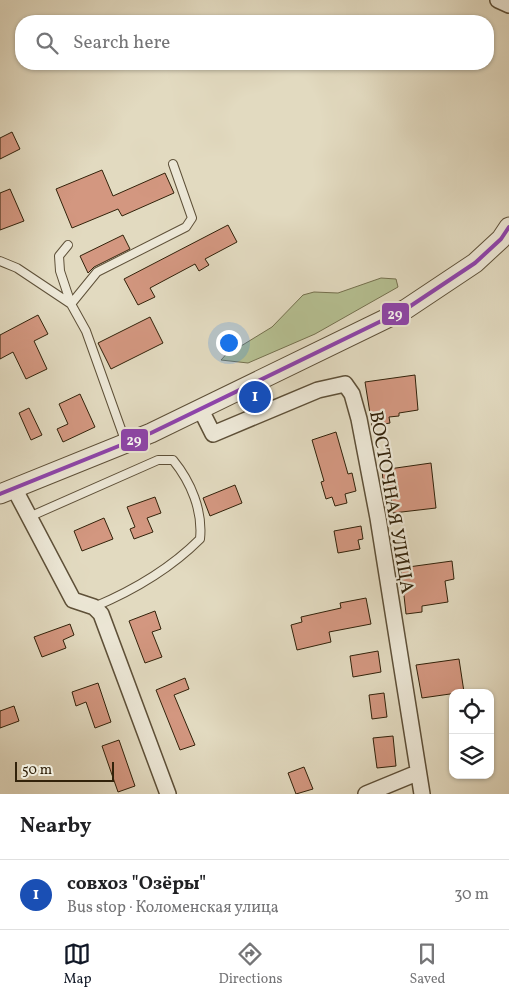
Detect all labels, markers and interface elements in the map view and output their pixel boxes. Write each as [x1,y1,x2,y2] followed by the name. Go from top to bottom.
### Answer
[15,15,494,70] search box
[33,29,61,57] icon: search
[73,30,170,56] text: Search here
[381,302,410,326] line badge: 29
[388,306,403,325] text: 29
[216,330,242,356] your location
[239,378,271,416] pin: 1
[362,409,420,596] street label: ВОСТОЧНАЯ УЛИЦА
[120,428,149,452] line badge: 29
[127,432,142,451] text: 29
[449,689,494,779] map controls
[449,689,494,734] button: locate
[449,734,494,779] button: layers
[15,759,114,782] scale bar
[22,761,52,780] text: 50 m
[20,812,91,841] text: Nearby
[67,871,206,897] text: совхоз "Озёры"
[33,884,39,906] text: 1
[454,884,489,906] text: 30 m
[67,897,279,919] text: Bus stop · Коломенская улица
[63,940,91,989] tab: Map
[218,940,283,989] tab: Directions
[409,940,446,989] tab: Saved

